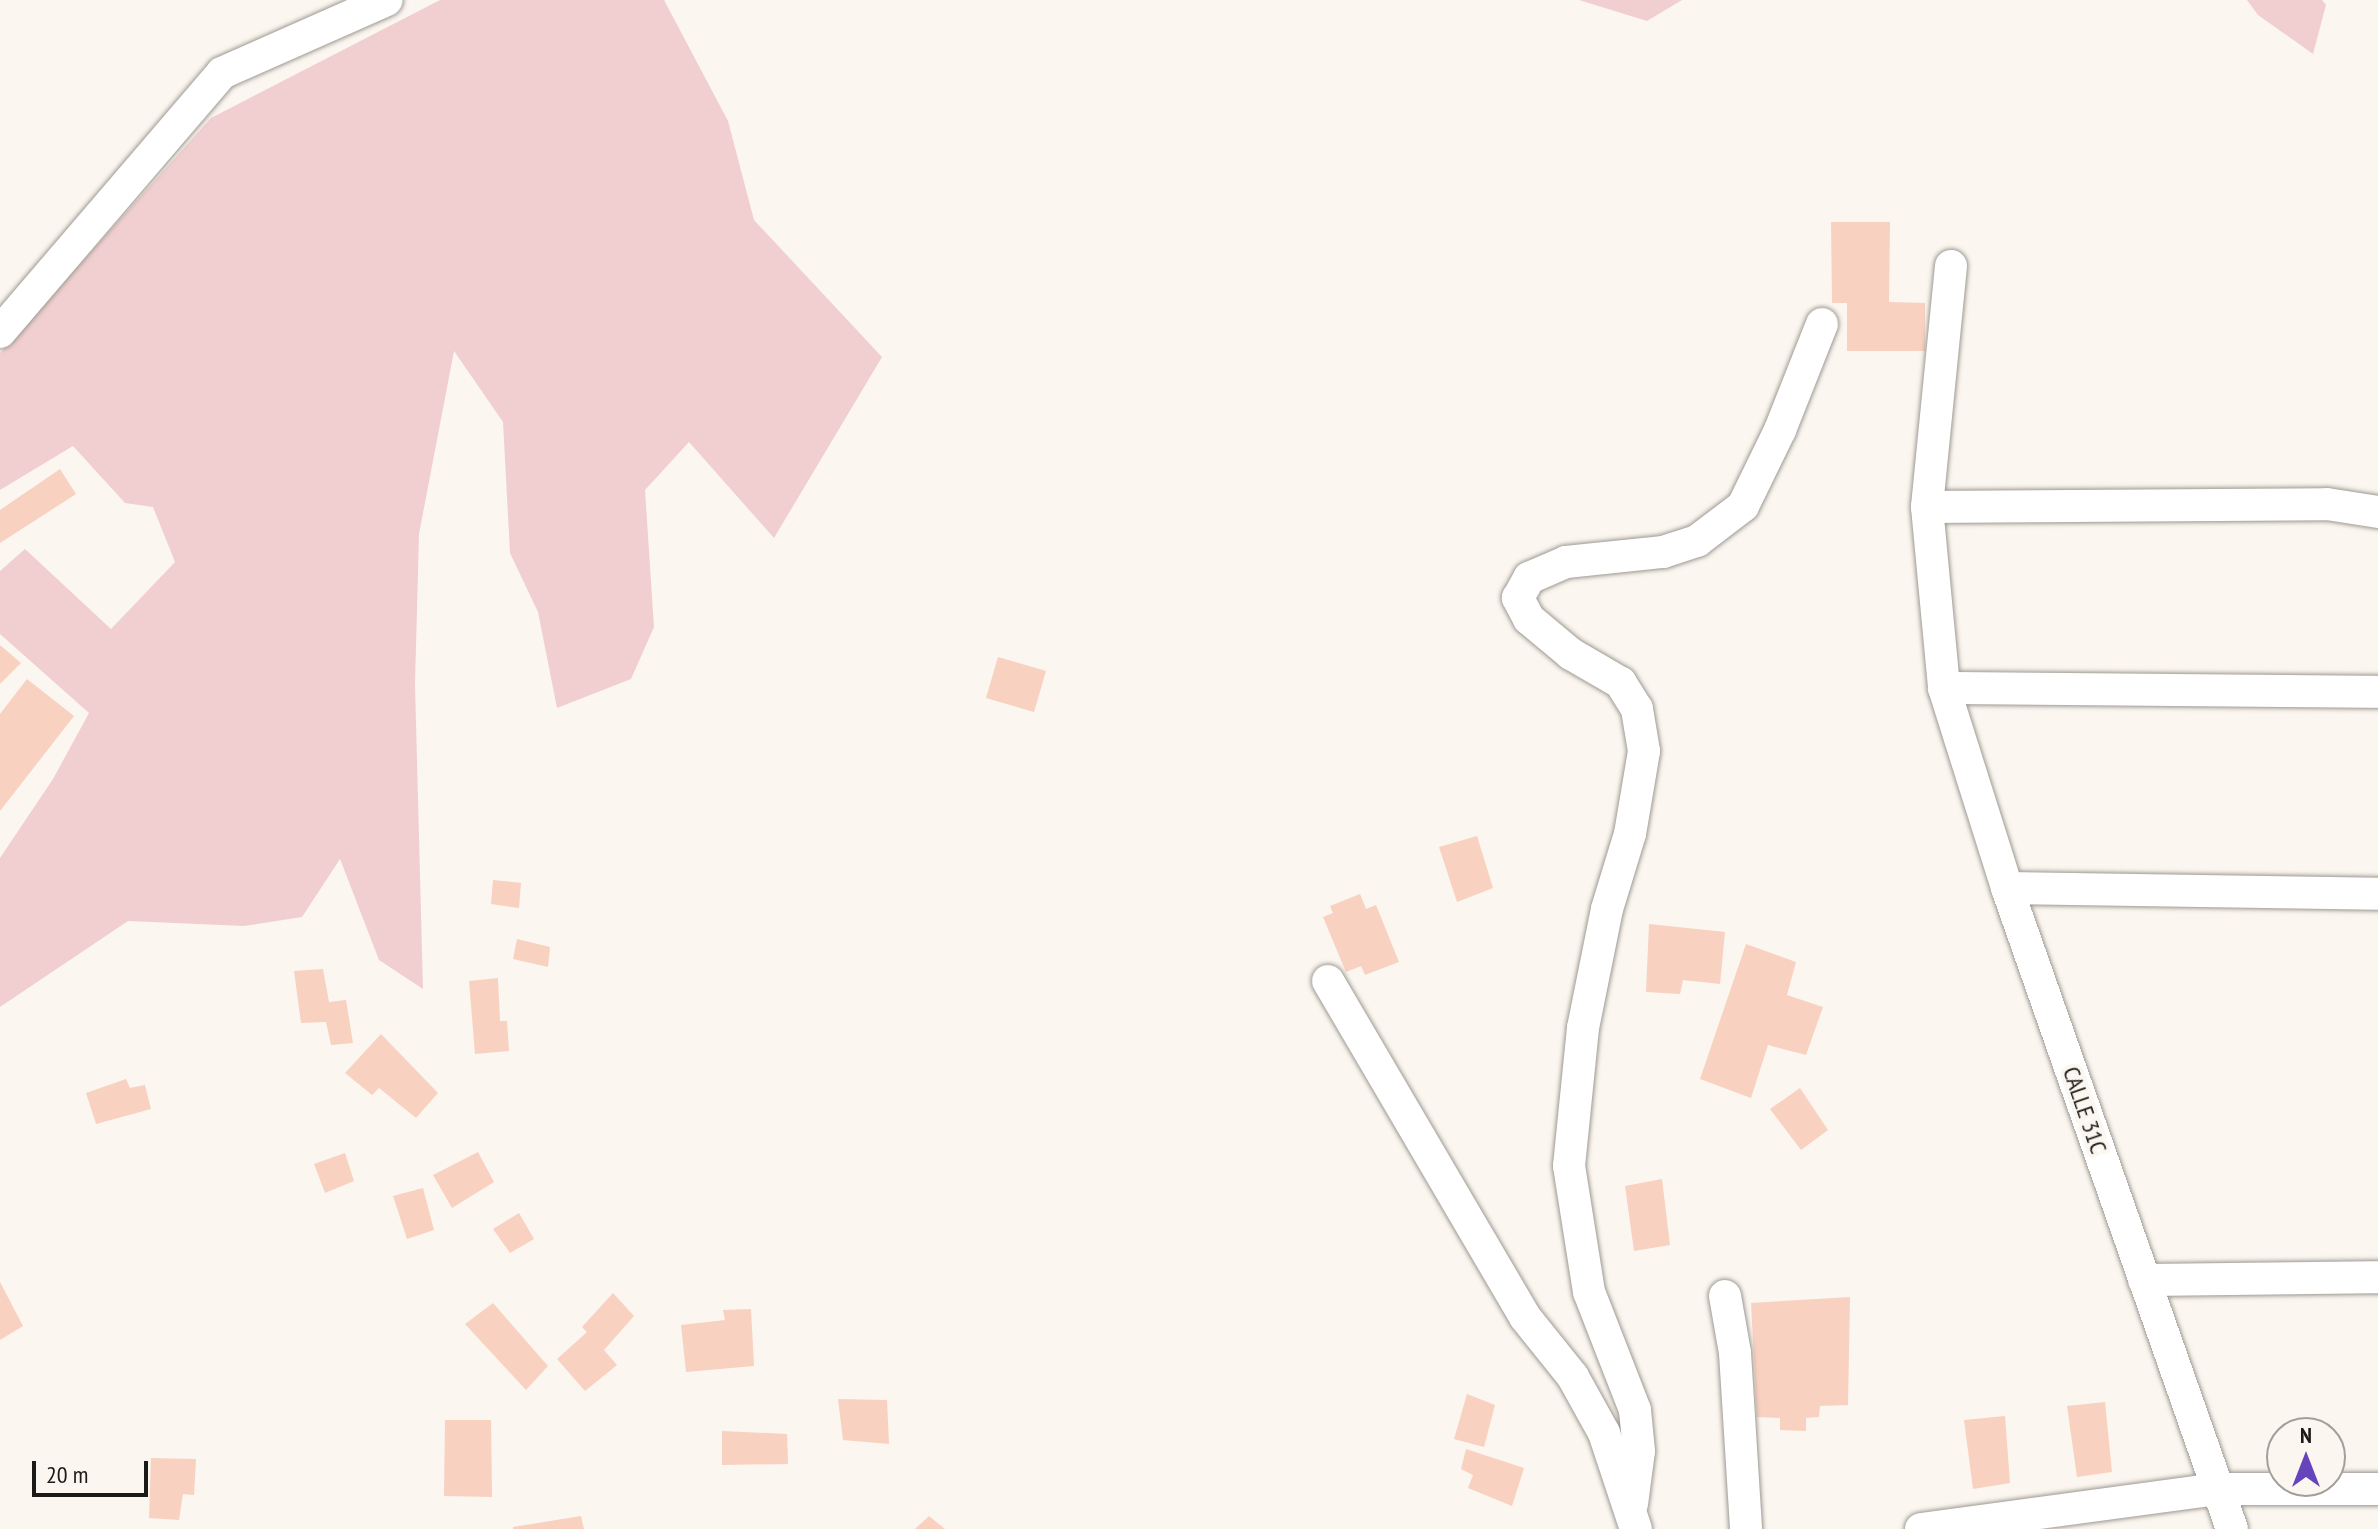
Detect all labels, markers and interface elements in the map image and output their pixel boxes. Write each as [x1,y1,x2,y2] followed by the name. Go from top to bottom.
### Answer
[2057,1063,2113,1157] street label: CALLE 31C
[2266,1417,2346,1497] north arrow
[2300,1421,2312,1449] text: N
[36,1445,152,1495] scale bar
[46,1459,88,1490] text: 20 m

